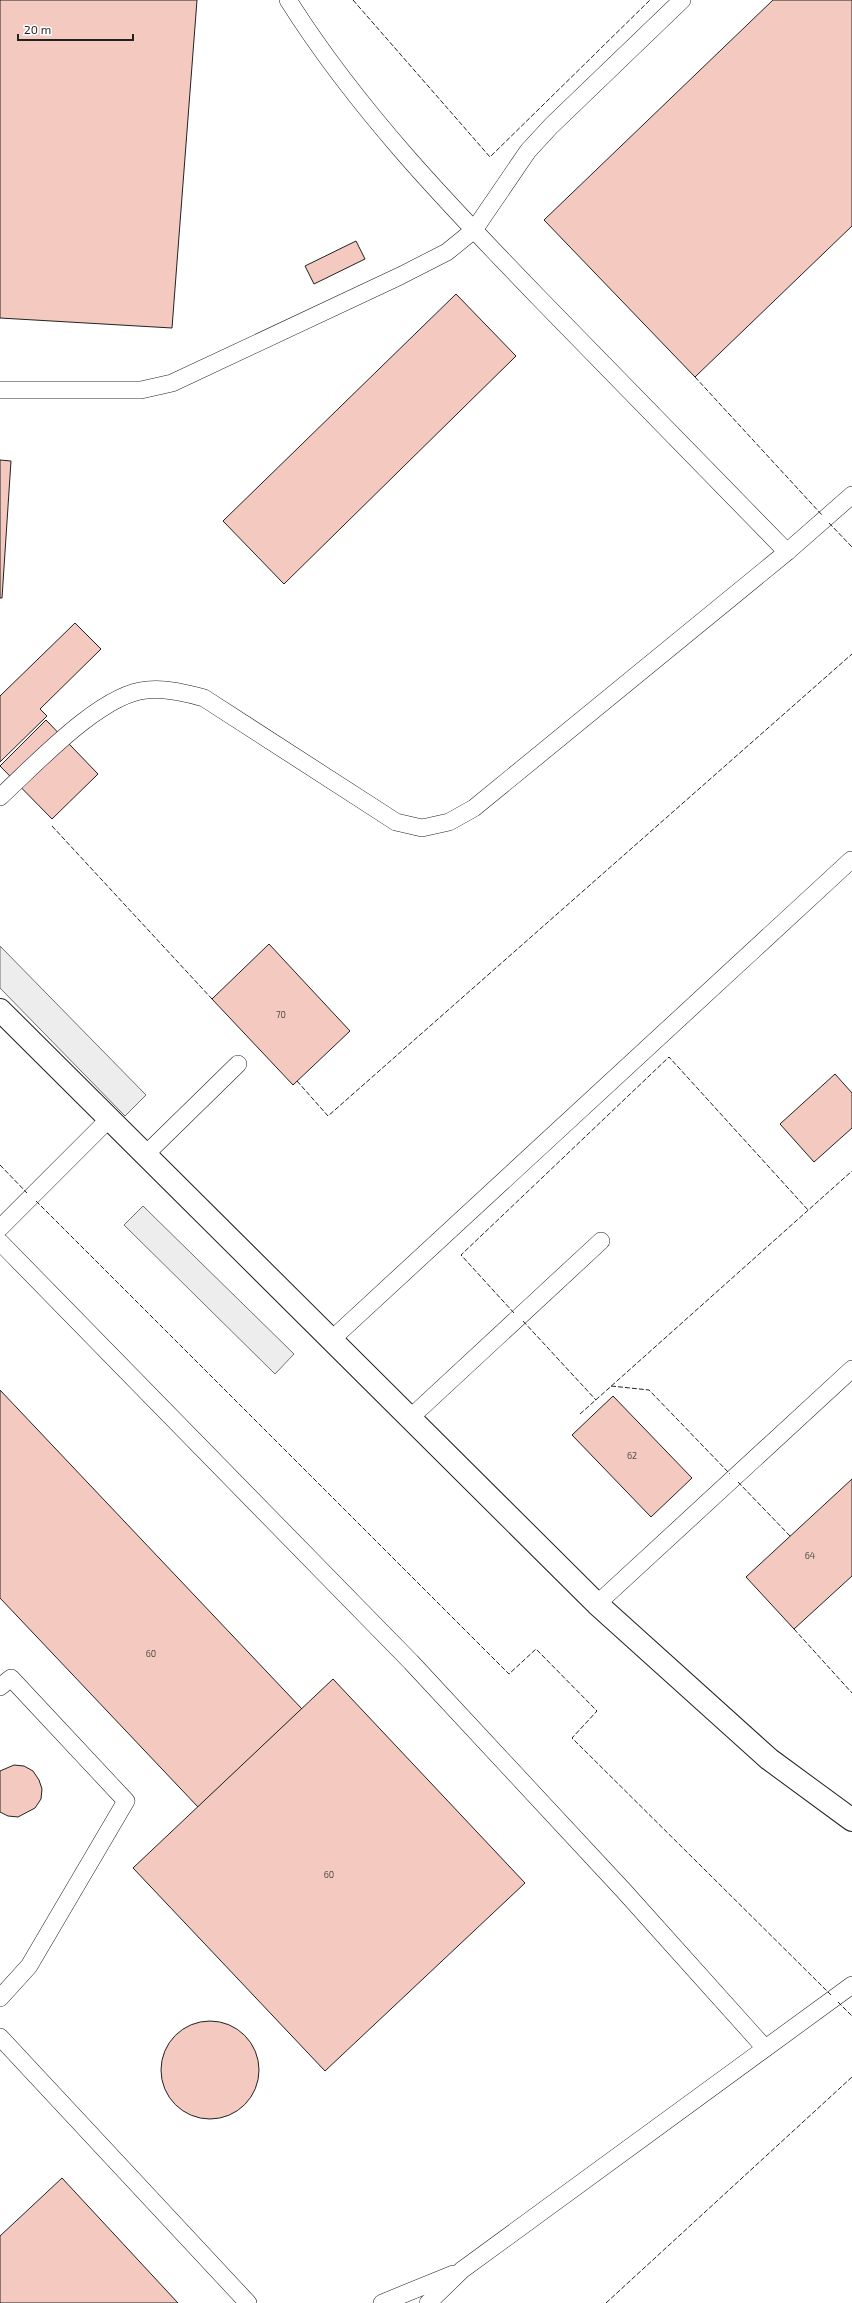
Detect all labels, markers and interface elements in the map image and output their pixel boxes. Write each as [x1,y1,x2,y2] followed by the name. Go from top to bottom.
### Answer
[18,16,133,42] scale bar
[24,22,51,36] text: 20 m
[276,1009,286,1020] house number: 70
[627,1450,637,1461] house number: 62
[805,1550,816,1561] house number: 64
[146,1648,156,1659] house number: 60
[324,1869,334,1880] house number: 60

